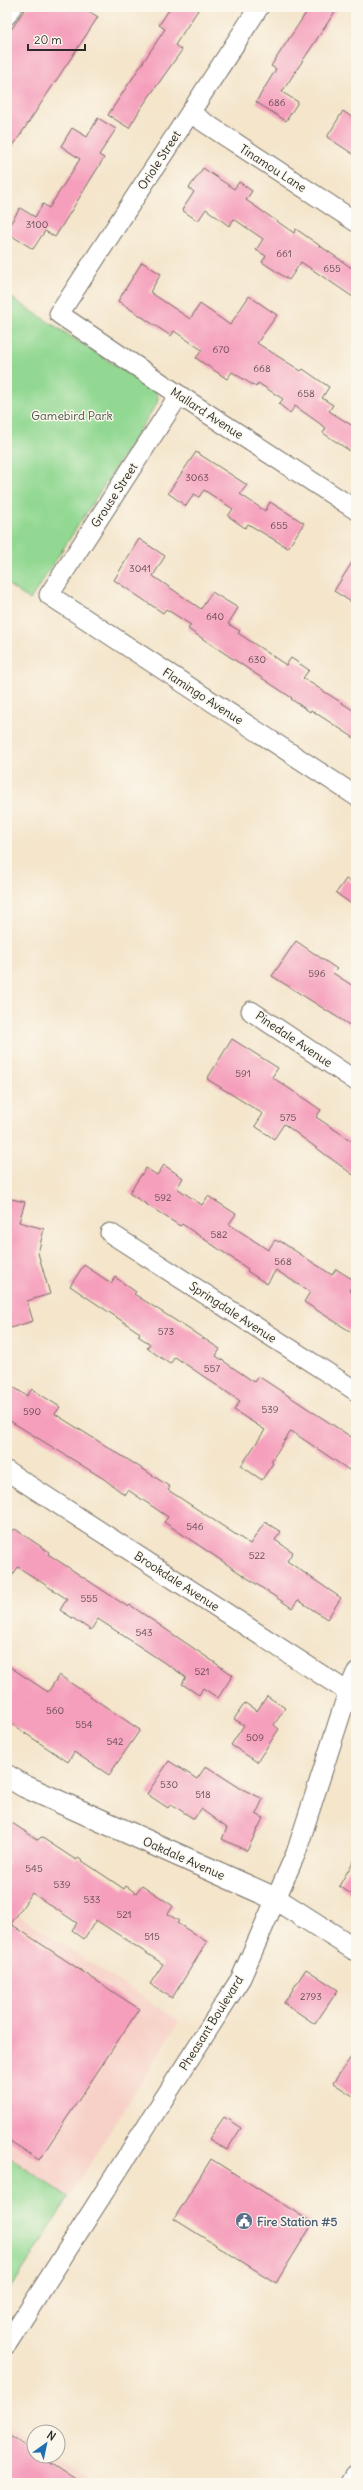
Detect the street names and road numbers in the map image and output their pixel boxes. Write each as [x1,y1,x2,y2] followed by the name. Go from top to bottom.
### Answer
[134,128,184,192] street label: Oriole Street
[237,141,309,195] street label: Tinamou Lane
[168,384,246,442] street label: Mallard Avenue
[88,460,140,530] street label: Grouse Street
[160,664,246,728] street label: Flamingo Avenue
[253,1008,335,1070] street label: Pinedale Avenue
[187,1278,279,1346] street label: Springdale Avenue
[132,1548,222,1614] street label: Brookdale Avenue
[141,1833,227,1883] street label: Oakdale Avenue
[176,1973,246,2073] street label: Pheasant Boulevard

